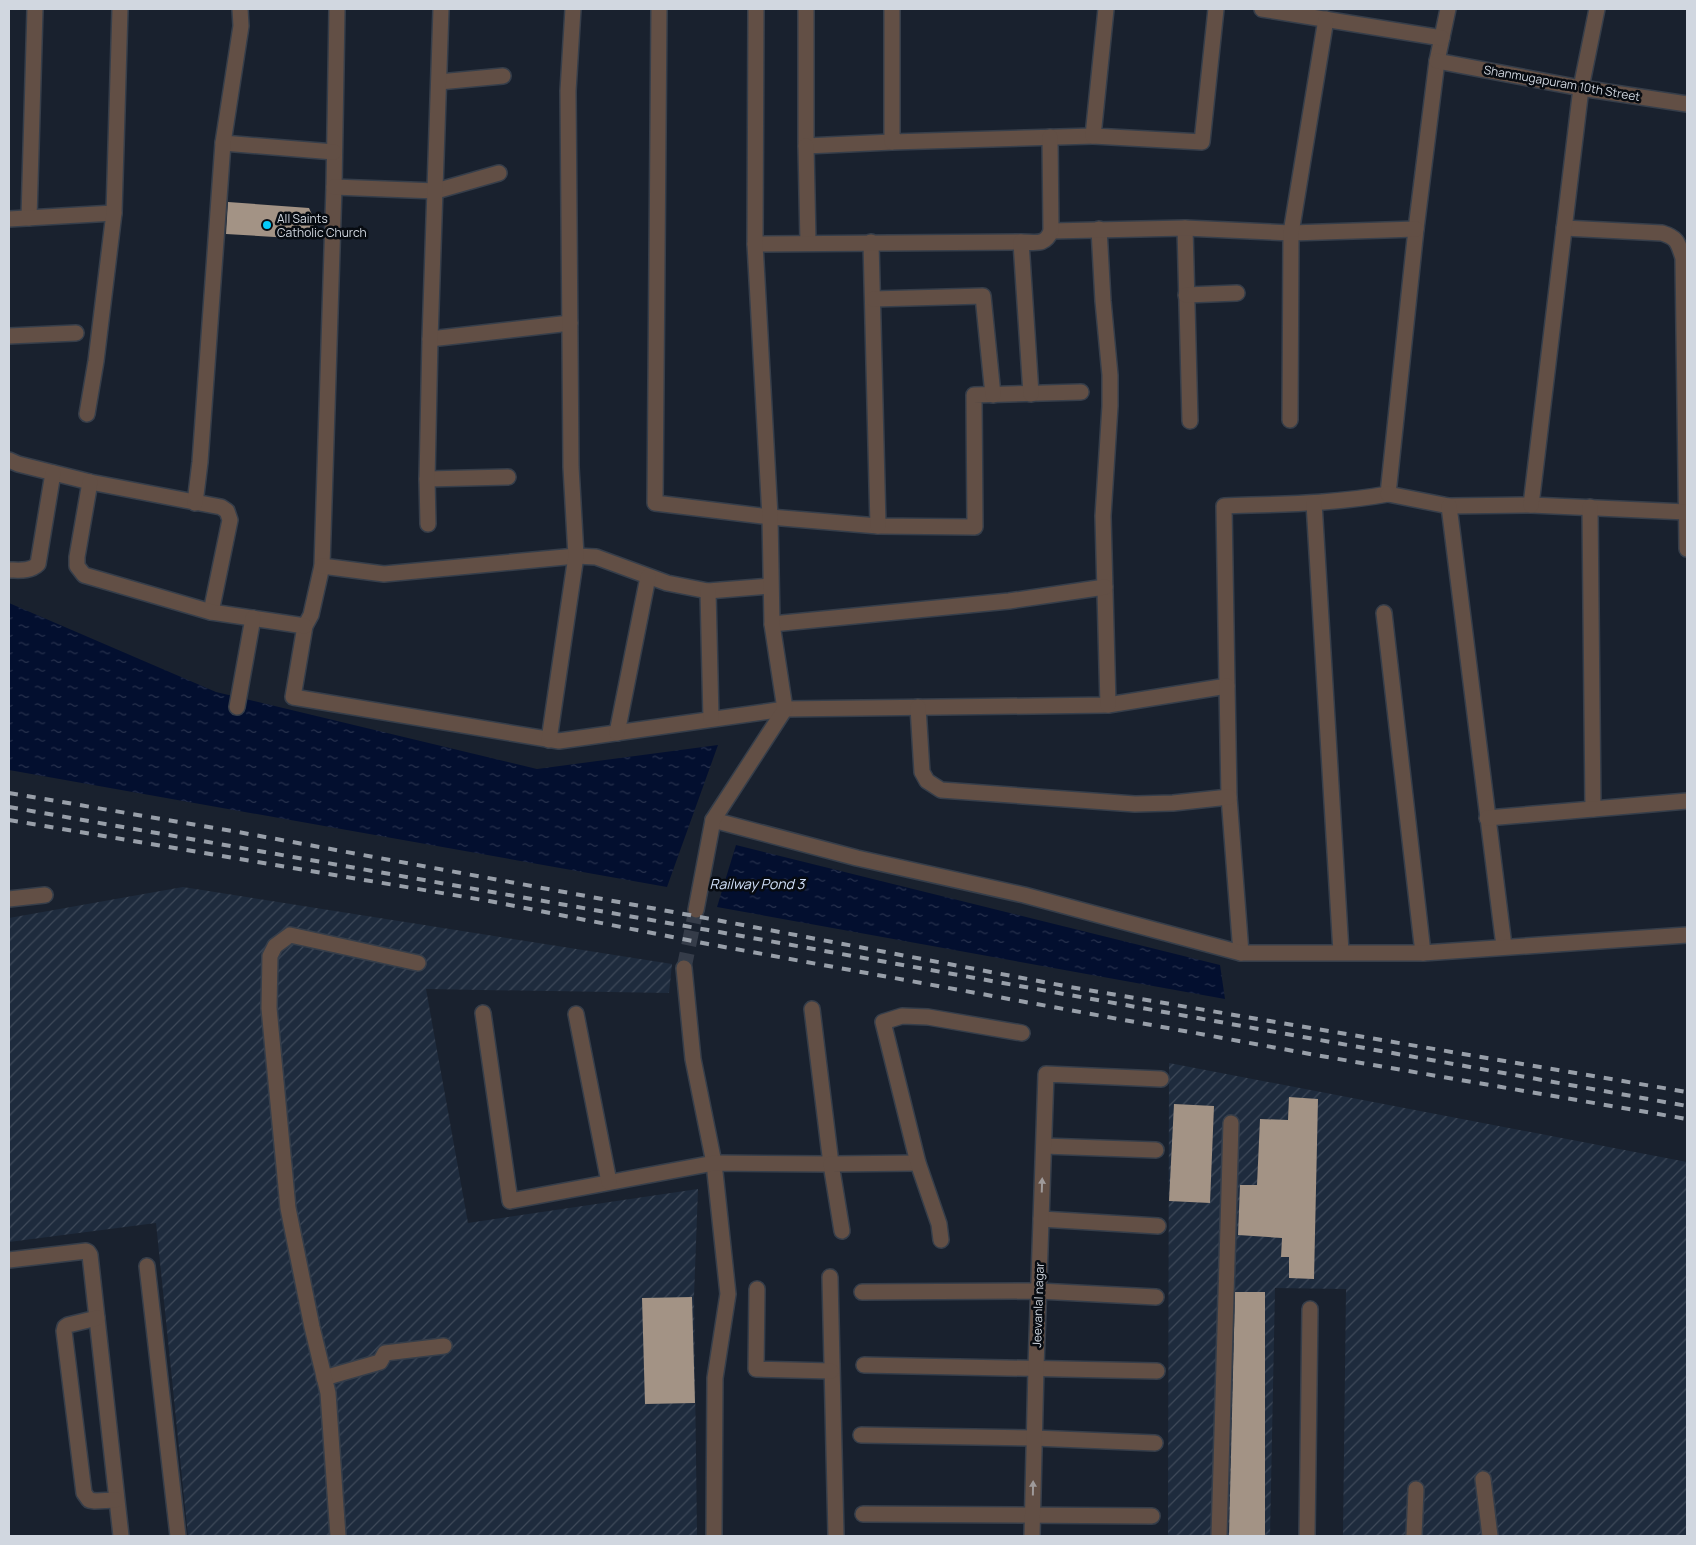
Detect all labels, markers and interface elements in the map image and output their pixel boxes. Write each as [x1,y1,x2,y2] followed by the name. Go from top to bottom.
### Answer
[1482,61,1642,105] street label: Shanmugapuram 10th Street
[277,210,367,241] place label: All Saints Catholic Church
[261,219,273,231] marker: All Saints Catholic Church
[710,874,807,893] water label: Railway Pond 3
[1039,1177,1047,1193] one-way arrow
[1028,1261,1048,1348] street label: Jeevanlal nagar
[1029,1479,1037,1495] one-way arrow

